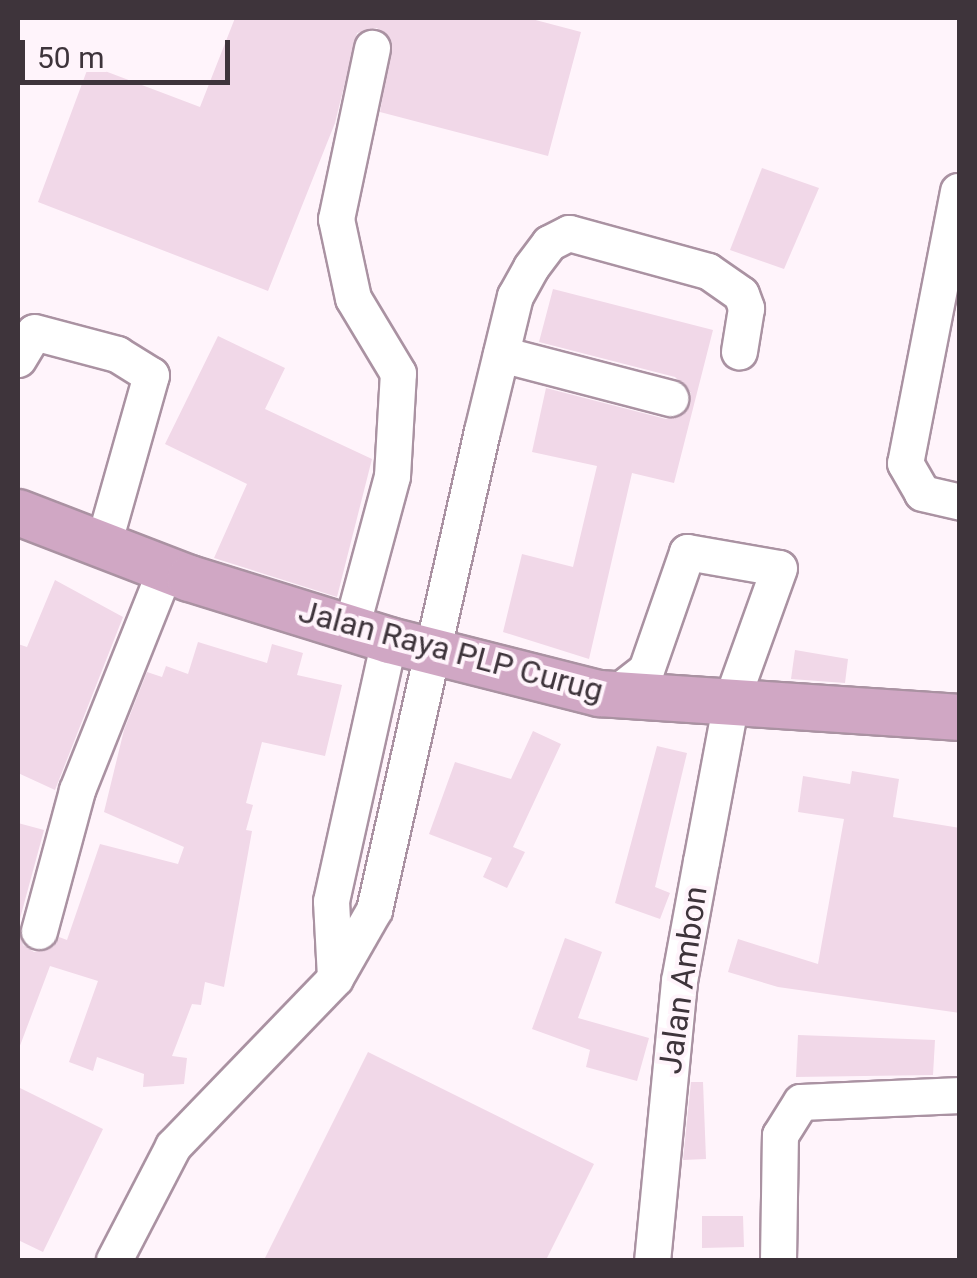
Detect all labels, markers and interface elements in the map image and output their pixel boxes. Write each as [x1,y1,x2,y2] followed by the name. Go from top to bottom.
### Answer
[25,20,235,82] scale bar
[37,40,104,75] text: 50 m
[295,592,607,710] street label: Jalan Raya PLP Curug
[651,884,715,1076] street label: Jalan Ambon

